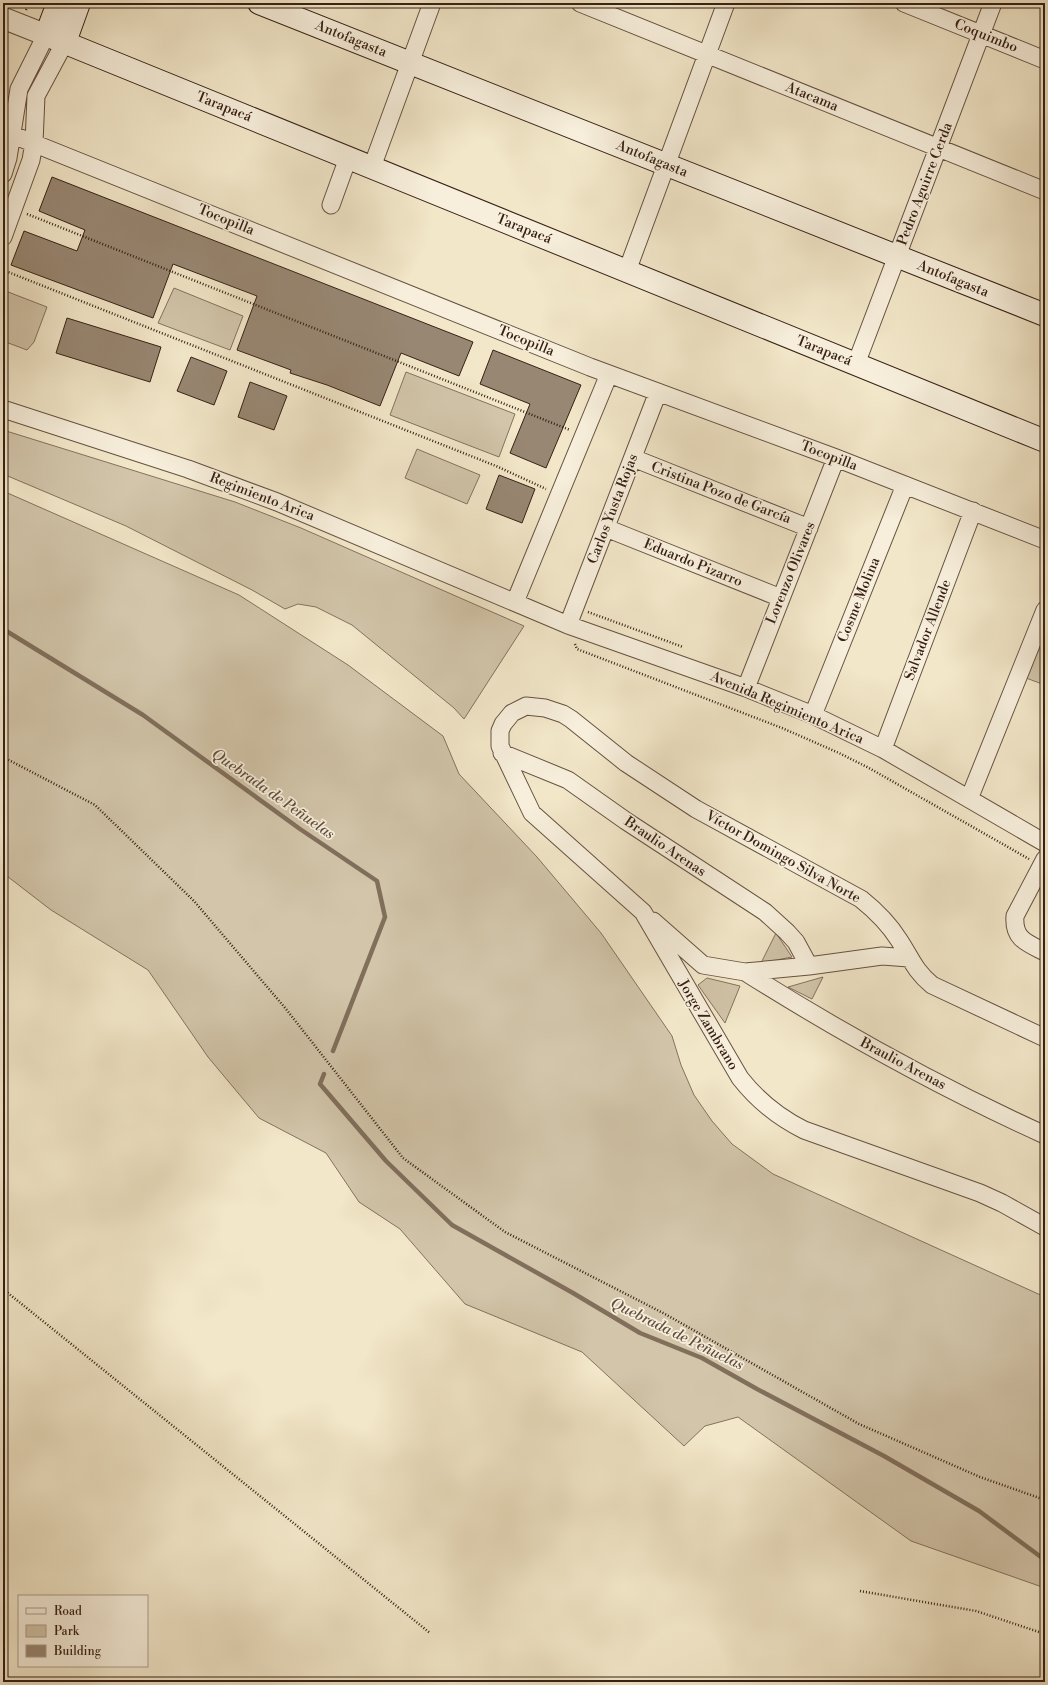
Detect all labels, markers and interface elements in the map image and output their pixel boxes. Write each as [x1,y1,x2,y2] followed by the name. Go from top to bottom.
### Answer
[952,15,1020,57] street label: Coquimbo
[312,16,390,62] street label: Antofagasta
[782,78,842,116] street label: Atacama
[193,88,255,127] street label: Tarapacá
[893,119,957,248] street label: Pedro Aguirre Cerda
[613,136,691,182] street label: Antofagasta
[195,201,258,240] street label: Tocopilla
[493,210,555,249] street label: Tarapacá
[914,256,992,302] street label: Antofagasta
[495,322,558,361] street label: Tocopilla
[793,332,855,371] street label: Tarapacá
[798,437,861,475] street label: Tocopilla
[584,451,642,567] street label: Carlos Yusta Rojas
[648,458,794,528] street label: Cristina Pozo de García
[207,469,318,526] street label: Regimiento Arica
[762,519,820,627] street label: Lorenzo Olivares
[641,535,745,591] street label: Eduardo Pizarro
[834,554,885,645] street label: Cosme Molina
[901,577,955,683] street label: Salvador Allende
[707,667,867,749] street label: Avenida Regimiento Arica
[208,744,338,844] water label: Quebrada de Peñuelas
[701,806,864,907] street label: Víctor Domingo Silva Norte
[620,813,709,881] street label: Braulio Arenas
[673,976,742,1074] street label: Jorge Zambrano
[856,1033,949,1094] street label: Braulio Arenas
[607,1294,747,1375] water label: Quebrada de Peñuelas
[18,1595,148,1667] legend
[54,1604,82,1619] text: Road
[54,1624,80,1639] text: Park
[53,1644,102,1659] text: Building

